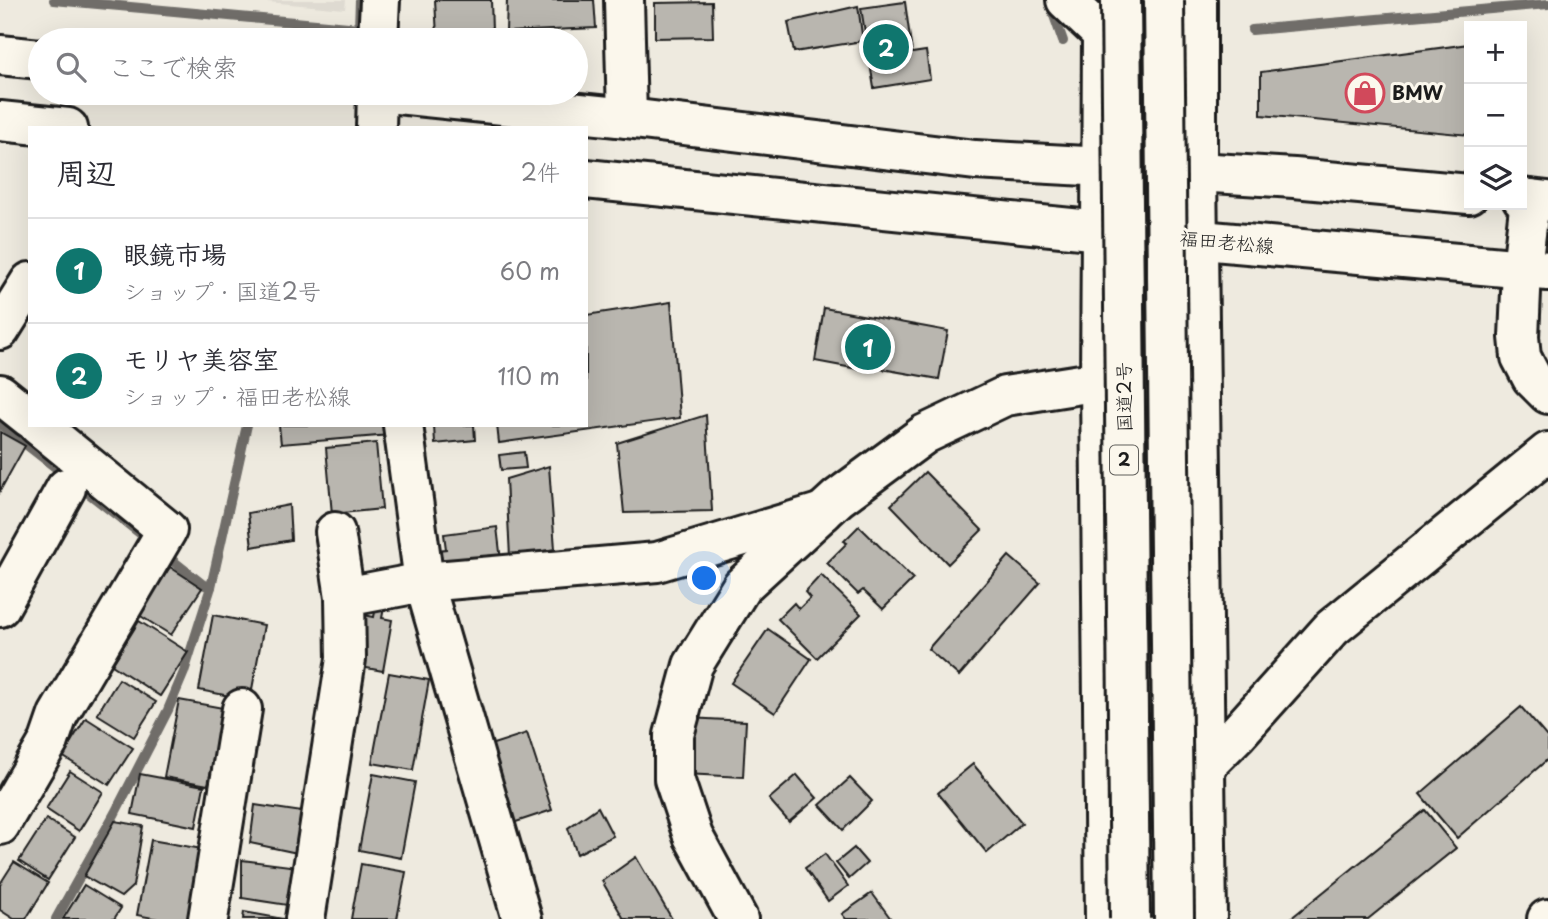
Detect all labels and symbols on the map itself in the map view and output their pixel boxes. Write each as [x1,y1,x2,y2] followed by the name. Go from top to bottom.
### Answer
[863,21,909,73] pin: 2
[1344,72,1386,114] shop icon: BMW
[1392,78,1444,106] place label: BMW
[1179,223,1276,259] street label: 福田老松線
[845,321,891,373] pin: 1
[1108,362,1138,432] street label: 国道2号
[1110,446,1138,474] road number: 2
[687,561,721,595] your location

